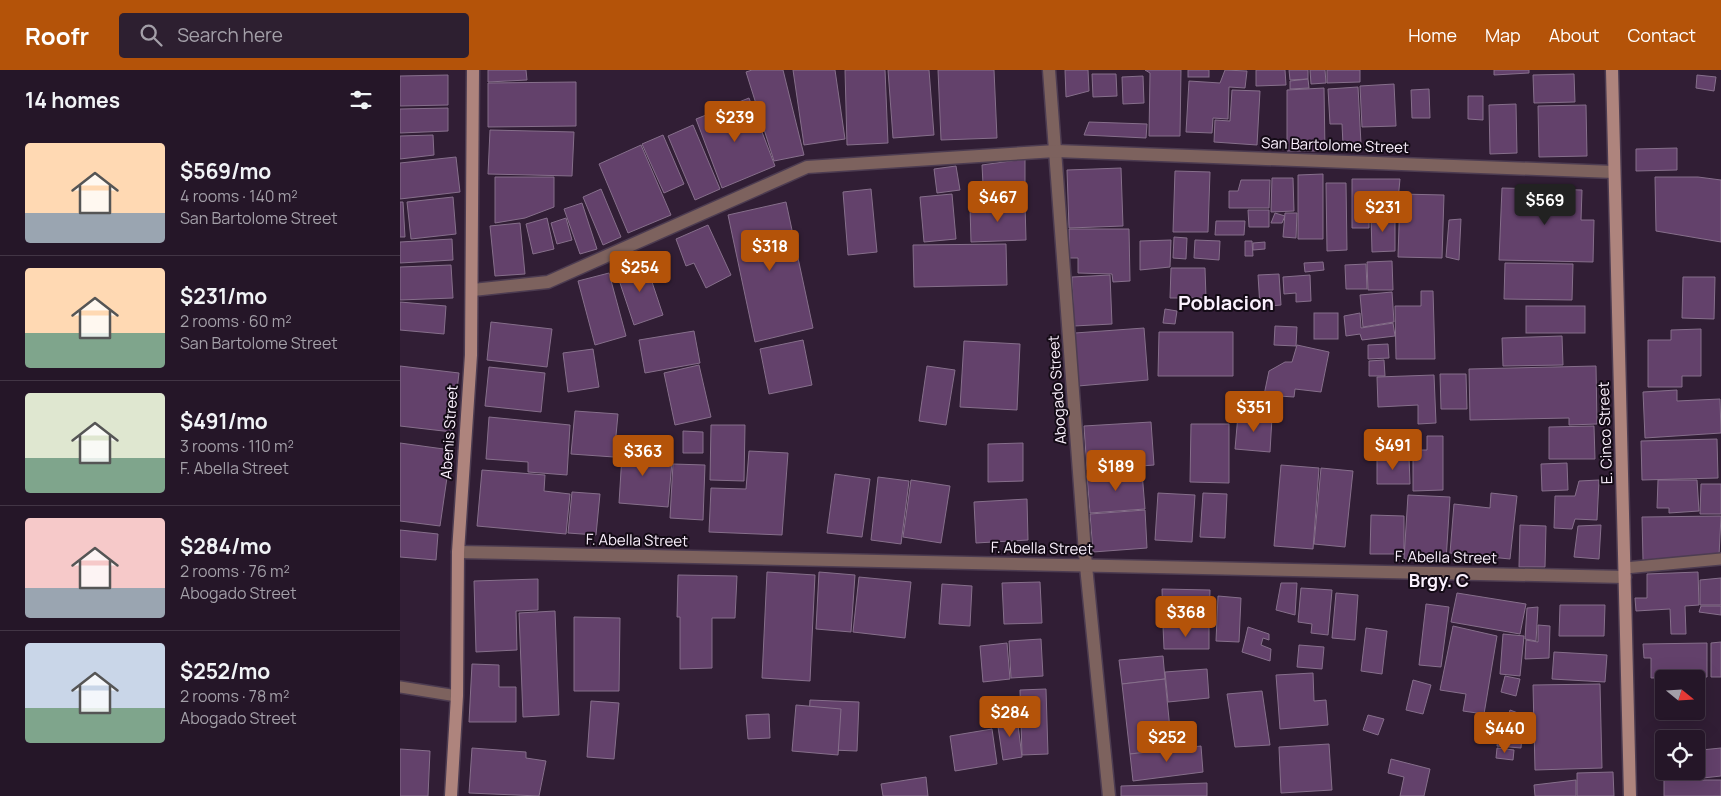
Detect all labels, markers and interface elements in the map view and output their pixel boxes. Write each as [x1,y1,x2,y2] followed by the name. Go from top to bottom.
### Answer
[119,13,469,58] search box
[25,19,89,52] text: Roofr
[137,21,165,49] icon: search
[177,22,283,48] text: Search here
[1408,23,1457,47] text: Home
[1485,23,1521,47] text: Map
[1549,23,1599,47] text: About
[1627,23,1696,47] text: Contact
[25,86,120,114] text: 14 homes
[347,86,375,114] icon: filters
[705,100,765,143] pin: $239
[716,106,754,128] text: $239
[1261,132,1409,158] street label: San Bartolome Street
[180,157,271,185] text: $569/mo
[65,163,125,223] icon: home
[968,180,1028,223] pin: $467
[1515,184,1575,226] pin: $569
[180,185,298,207] text: 4 rooms · 140 m²
[979,186,1017,208] text: $467
[1526,189,1564,211] text: $569
[1353,190,1413,233] pin: $231
[1365,196,1401,218] text: $231
[180,207,338,229] text: San Bartolome Street
[740,230,800,272] pin: $318
[752,235,788,257] text: $318
[610,250,670,293] pin: $254
[621,256,659,278] text: $254
[180,282,267,310] text: $231/mo
[65,288,125,348] icon: home
[1178,289,1274,316] district label: Poblacion
[180,310,292,332] text: 2 rooms · 60 m²
[180,332,338,354] text: San Bartolome Street
[1043,335,1071,445] street label: Abogado Street
[1593,381,1617,485] street label: E. Cinco Street
[435,384,463,480] street label: Abenis Street
[1224,390,1284,433] pin: $351
[1236,396,1272,418] text: $351
[180,407,268,435] text: $491/mo
[65,413,125,473] icon: home
[1363,428,1423,471] pin: $491
[613,434,673,477] pin: $363
[1375,434,1411,456] text: $491
[180,435,294,457] text: 3 rooms · 110 m²
[624,440,662,462] text: $363
[1086,450,1146,492] pin: $189
[1098,455,1134,477] text: $189
[180,457,289,479] text: F. Abella Street
[586,529,688,551] street label: F. Abella Street
[180,532,271,560] text: $284/mo
[991,537,1093,559] street label: F. Abella Street
[65,538,125,598] icon: home
[1395,546,1497,568] street label: F. Abella Street
[180,560,290,582] text: 2 rooms · 76 m²
[1409,568,1469,592] district label: Brgy. C
[180,582,297,604] text: Abogado Street
[1156,596,1216,638] pin: $368
[1166,601,1206,623] text: $368
[180,657,270,685] text: $252/mo
[65,663,125,723] icon: home
[1655,670,1705,720] north arrow
[1655,670,1705,780] map controls
[180,685,289,707] text: 2 rooms · 78 m²
[980,696,1040,738] pin: $284
[990,701,1030,723] text: $284
[180,707,297,729] text: Abogado Street
[1475,712,1535,754] pin: $440
[1485,717,1525,739] text: $440
[1137,720,1197,763] pin: $252
[1148,726,1186,748] text: $252
[1655,730,1705,780] button: locate

